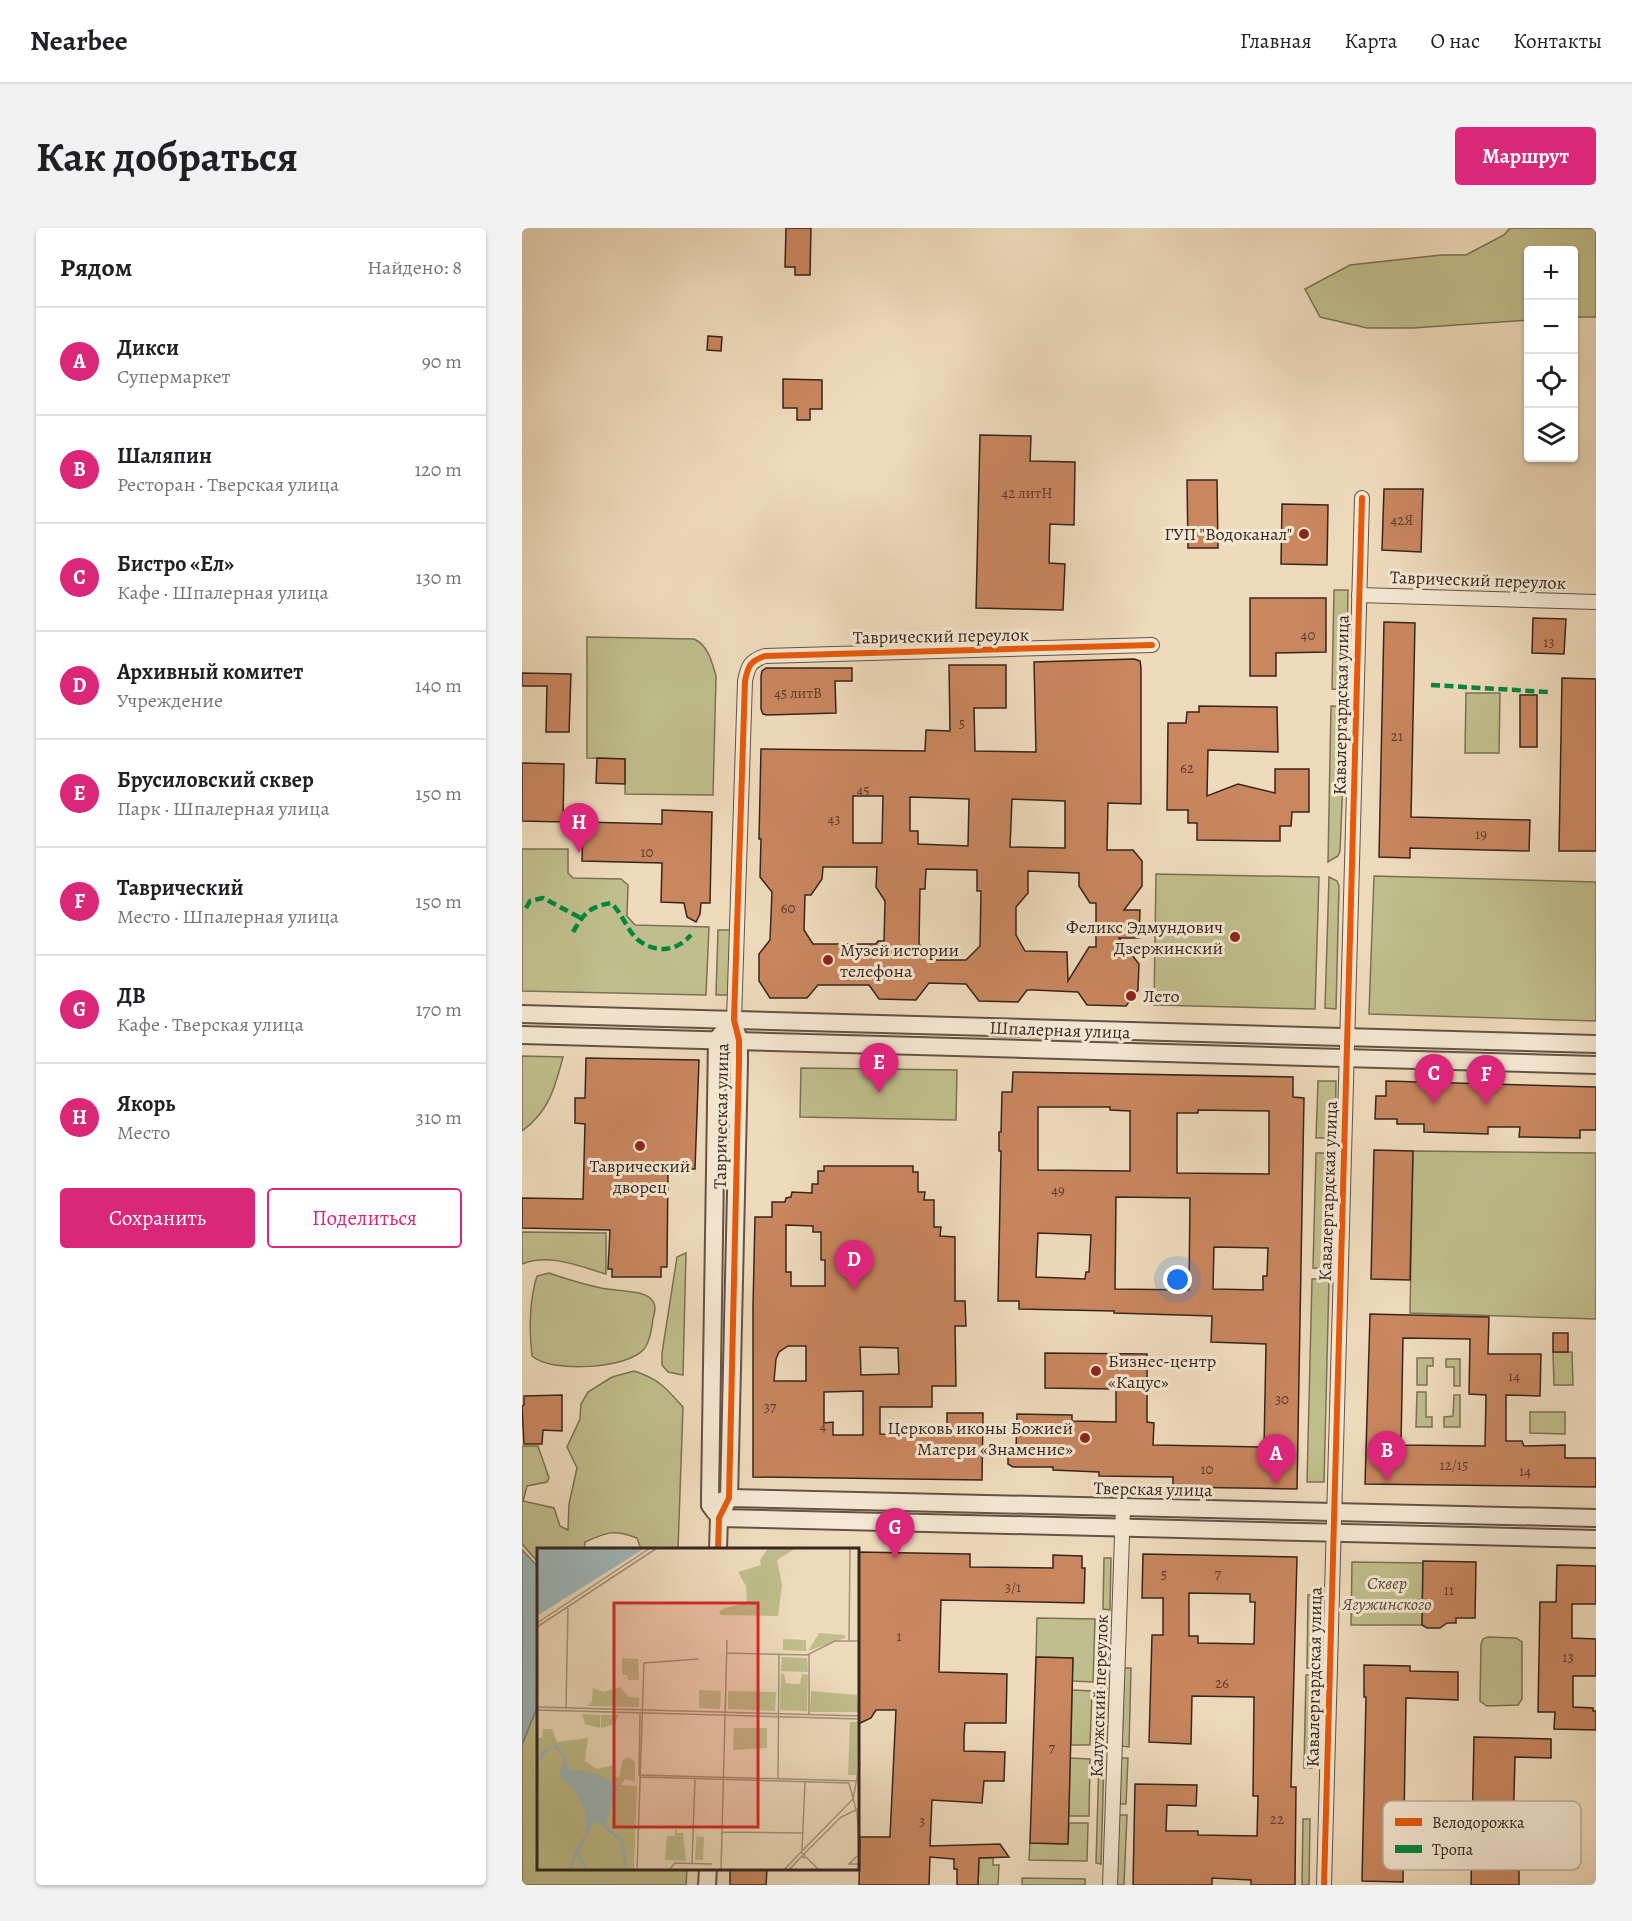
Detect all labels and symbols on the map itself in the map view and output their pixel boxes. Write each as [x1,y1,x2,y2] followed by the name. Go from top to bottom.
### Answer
[1001,483,1053,503] house number: 42 литН
[1390,510,1414,530] house number: 42Я
[1164,522,1292,546] place label: ГУП "Водоканал"
[1297,527,1311,541] marker: ГУП "Водоканал"
[1390,565,1566,595] street label: Таврический переулок
[1327,614,1355,795] street label: Кавалергардская улица
[853,622,1029,650] street label: Таврический переулок
[1301,625,1315,645] house number: 40
[1543,632,1555,652] house number: 13
[774,683,822,703] house number: 45 литВ
[959,713,965,733] house number: 5
[1391,726,1403,746] house number: 21
[1180,758,1194,778] house number: 62
[856,780,870,800] house number: 45
[560,804,598,853] pin: H
[827,809,841,829] house number: 43
[1475,824,1487,844] house number: 19
[640,842,654,862] house number: 10
[781,898,795,918] house number: 60
[1066,915,1223,960] place label: Феликс Эдмундович Дзержинский
[1228,930,1242,944] marker: Феликс Эдмундович Дзержинский
[840,938,959,983] place label: Музей истории телефона
[821,953,835,967] marker: Музей истории телефона
[1143,984,1180,1008] place label: Лето
[1124,989,1138,1003] marker: Лето
[989,1016,1132,1044] street label: Шпалерная улица
[708,1042,734,1189] street label: Таврическая улица
[860,1044,898,1093] pin: E
[1414,1054,1454,1104] pin: C
[1466,1056,1506,1105] pin: F
[1313,1100,1343,1282] street label: Кавалергардская улица
[633,1139,647,1153] marker: Таврический дворец
[590,1154,690,1199] place label: Таврический дворец
[1051,1180,1065,1200] house number: 49
[834,1240,874,1290] pin: D
[1163,1265,1192,1294] your location
[1108,1349,1216,1394] place label: Бизнес-центр «Кацус»
[1089,1364,1103,1378] marker: Бизнес-центр «Кацус»
[1508,1366,1520,1386] house number: 14
[1275,1389,1289,1409] house number: 30
[764,1397,777,1417] house number: 37
[820,1416,827,1436] house number: 4
[887,1416,1073,1461] place label: Церковь иконы Божией Матери «Знамение»
[1078,1431,1092,1445] marker: Церковь иконы Божией Матери «Знамение»
[1368,1432,1406,1481] pin: B
[1256,1434,1296,1484] pin: A
[1440,1455,1468,1475] house number: 12/15
[1200,1459,1214,1479] house number: 10
[1519,1461,1531,1481] house number: 14
[1093,1476,1213,1502] street label: Тверская улица
[876,1508,914,1558] pin: G
[537,1548,860,1870] inset map
[1161,1564,1167,1584] house number: 5
[1215,1564,1222,1584] house number: 7
[1341,1571,1432,1616] park label: Сквер Ягужинского
[1005,1577,1021,1597] house number: 3/1
[1444,1580,1454,1600] house number: 11
[1300,1586,1328,1767] street label: Кавалергардская улица
[1084,1614,1114,1778] street label: Калужский переулок
[896,1626,902,1646] house number: 1
[1562,1647,1574,1667] house number: 13
[1215,1673,1229,1693] house number: 26
[1049,1738,1056,1758] house number: 7
[1383,1801,1581,1870] legend
[1270,1809,1284,1829] house number: 22
[919,1811,925,1831] house number: 3
[1432,1812,1525,1834] text: Велодорожка
[1432,1839,1474,1861] text: Тропа

